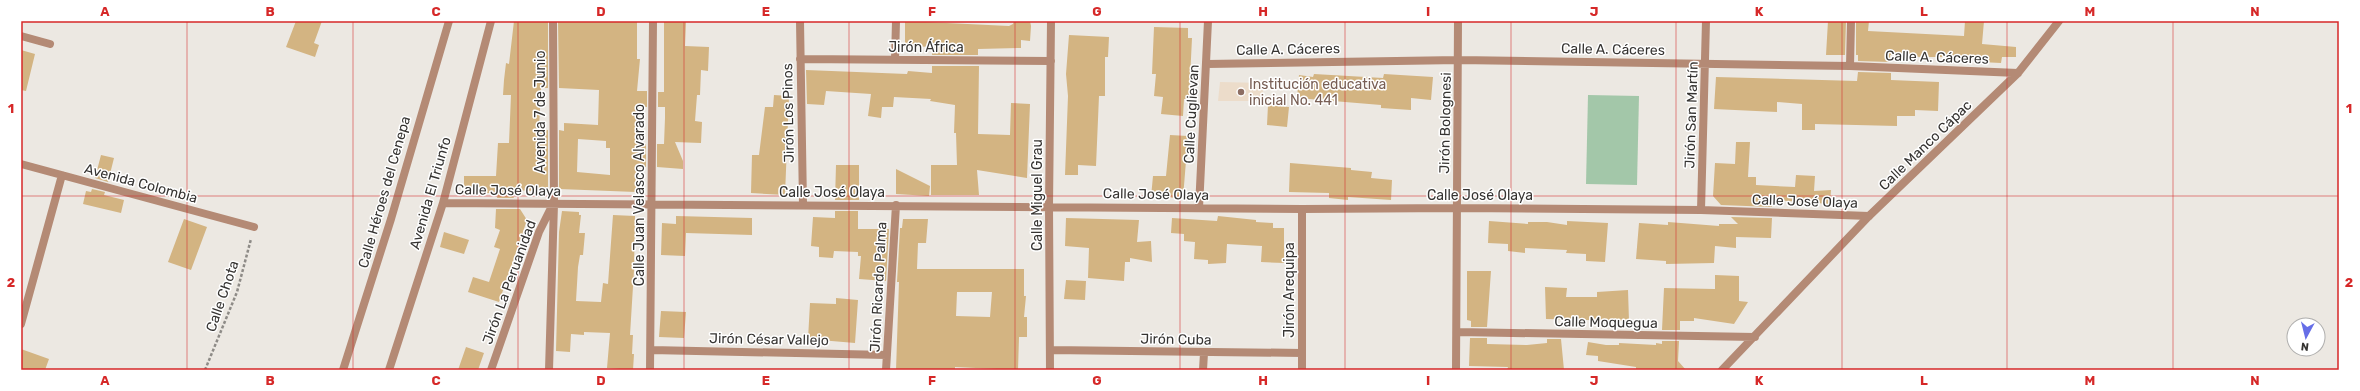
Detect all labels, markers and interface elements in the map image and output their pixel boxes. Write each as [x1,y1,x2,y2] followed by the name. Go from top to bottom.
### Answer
[100,4,110,19] text: A
[265,4,275,19] text: B
[431,4,441,19] text: C
[596,4,606,19] text: D
[762,4,770,19] text: E
[928,4,936,19] text: F
[1092,4,1102,19] text: G
[1258,4,1268,19] text: H
[1426,4,1430,19] text: I
[1590,4,1598,19] text: J
[1755,4,1764,19] text: K
[1920,4,1928,19] text: L
[2085,4,2095,19] text: M
[2250,4,2260,19] text: N
[888,38,964,56] street label: Jirón África
[1236,40,1340,59] street label: Calle A. Cáceres
[1561,40,1665,59] street label: Calle A. Cáceres
[1885,47,1989,68] street label: Calle A. Cáceres
[532,50,549,174] street label: Avenida 7 de Junio
[1681,61,1702,169] street label: Jirón San Martín
[779,63,798,163] street label: Jirón Los Pinos
[1180,64,1203,164] street label: Calle Cuglievan
[1436,72,1455,174] street label: Jirón Bolognesi
[1249,76,1386,109] place label: Institución educativa inicial No. 441
[1236,87,1246,97] marker: Institución educativa inicial No. 441
[1875,97,1976,194] street label: Calle Manco Cápac
[8,101,14,116] text: 1
[2346,101,2352,116] text: 1
[631,104,648,286] street label: Calle Juan Velasco Alvarado
[355,114,414,270] street label: Calle Héroes del Cenepa
[406,135,455,251] street label: Avenida El Triunfo
[1029,139,1046,251] street label: Calle Miguel Grau
[82,160,199,207] street label: Avenida Colombia
[455,181,561,200] street label: Calle José Olaya
[779,184,885,201] street label: Calle José Olaya
[1103,185,1209,204] street label: Calle José Olaya
[1427,187,1533,204] street label: Calle José Olaya
[1752,191,1858,212] street label: Calle José Olaya
[479,218,540,347] street label: Jirón La Peruanidad
[867,221,890,353] street label: Jirón Ricardo Palma
[1281,242,1298,338] street label: Jirón Arequipa
[202,258,243,334] street label: Calle Chota
[7,275,15,290] text: 2
[2345,275,2353,290] text: 2
[1554,313,1658,332] street label: Calle Moquegua
[2286,317,2326,357] north arrow
[709,330,829,349] street label: Jirón César Vallejo
[1140,330,1212,349] street label: Jirón Cuba
[2300,339,2310,353] text: N
[100,373,110,388] text: A
[265,373,275,388] text: B
[431,373,441,388] text: C
[596,373,606,388] text: D
[762,373,770,388] text: E
[928,373,936,388] text: F
[1092,373,1102,388] text: G
[1258,373,1268,388] text: H
[1426,373,1430,388] text: I
[1590,373,1598,388] text: J
[1755,373,1764,388] text: K
[1920,373,1928,388] text: L
[2085,373,2095,388] text: M
[2250,373,2260,388] text: N

